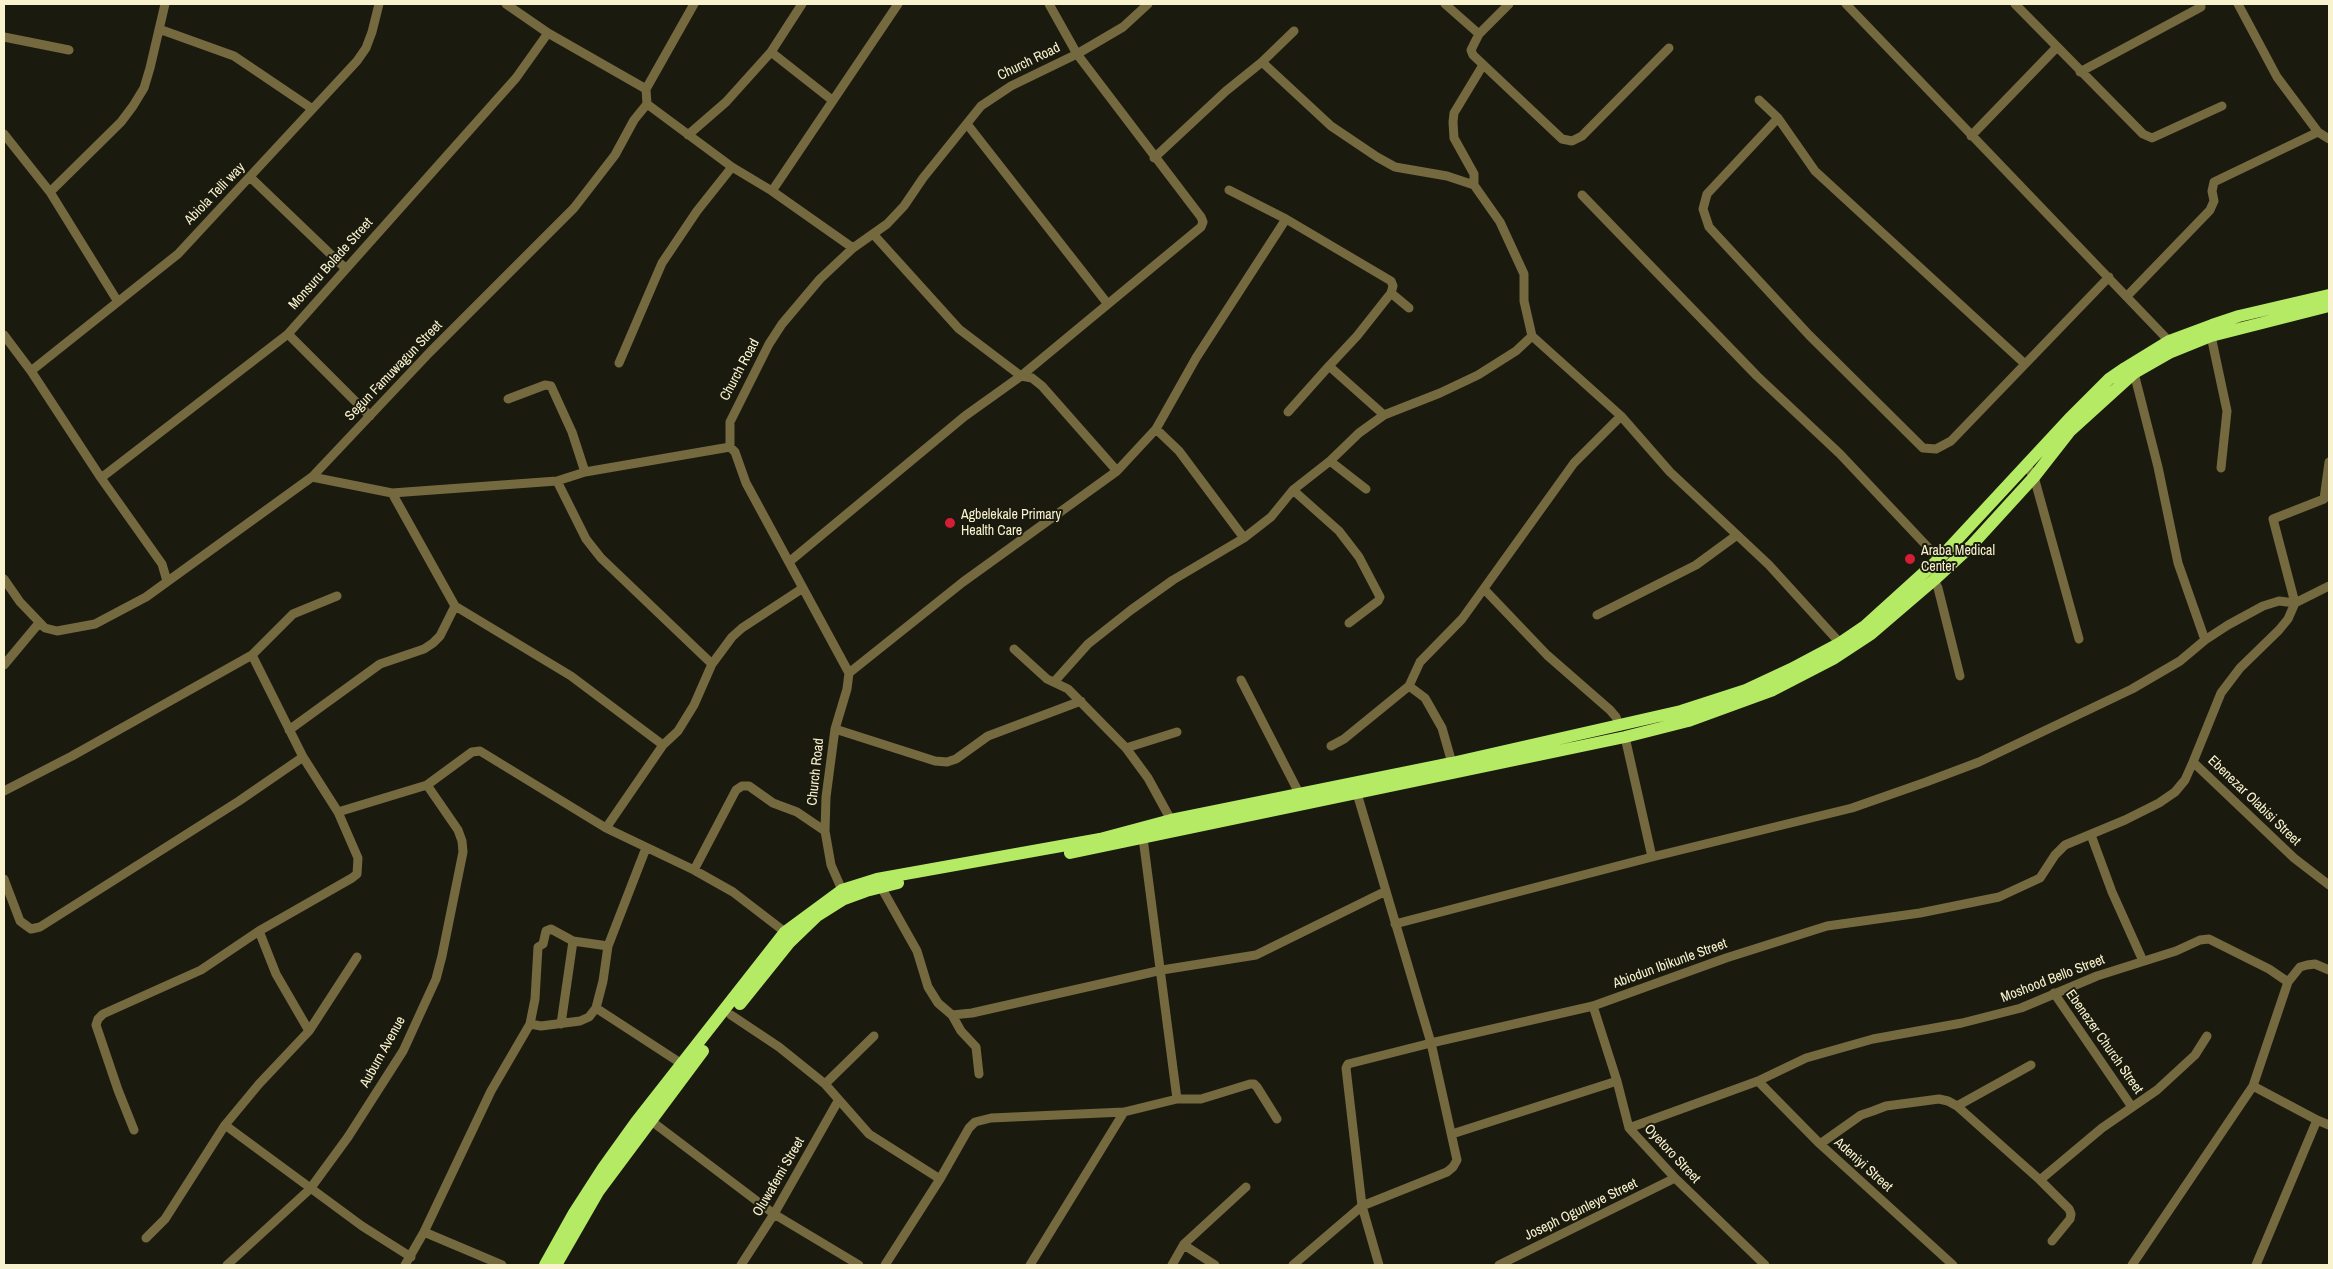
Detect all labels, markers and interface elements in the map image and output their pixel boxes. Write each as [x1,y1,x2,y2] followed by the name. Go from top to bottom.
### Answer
[995,40,1063,84] street label: Church Road
[181,159,249,229] street label: Abiola Telli way
[285,215,377,313] street label: Monsuru Bolade Street
[342,317,446,425] street label: Segun Famuwagun Street
[717,336,763,404] street label: Church Road
[961,507,1061,540] place label: Agbelekale Primary Health Care
[943,516,957,530] marker: Agbelekale Primary Health Care
[1921,543,1995,576] place label: Araba Medical Center
[1903,552,1917,566] marker: Araba Medical Center
[804,737,828,807] street label: Church Road
[2204,752,2304,850] street label: Ebenezar Olabisi Street
[1611,936,1729,992] street label: Abiodun Ibikunle Street
[1999,951,2107,1007] street label: Moshood Bello Street
[2062,987,2146,1097] street label: Ebenezer Church Street
[357,1013,409,1091] street label: Auburn Avenue
[1640,1121,1704,1187] street label: Oyetoro Street
[750,1134,808,1220] street label: Oluwafemi Street
[1830,1134,1896,1196] street label: Adeniyi Street
[1522,1175,1640,1245] street label: Joseph Ogunleye Street

